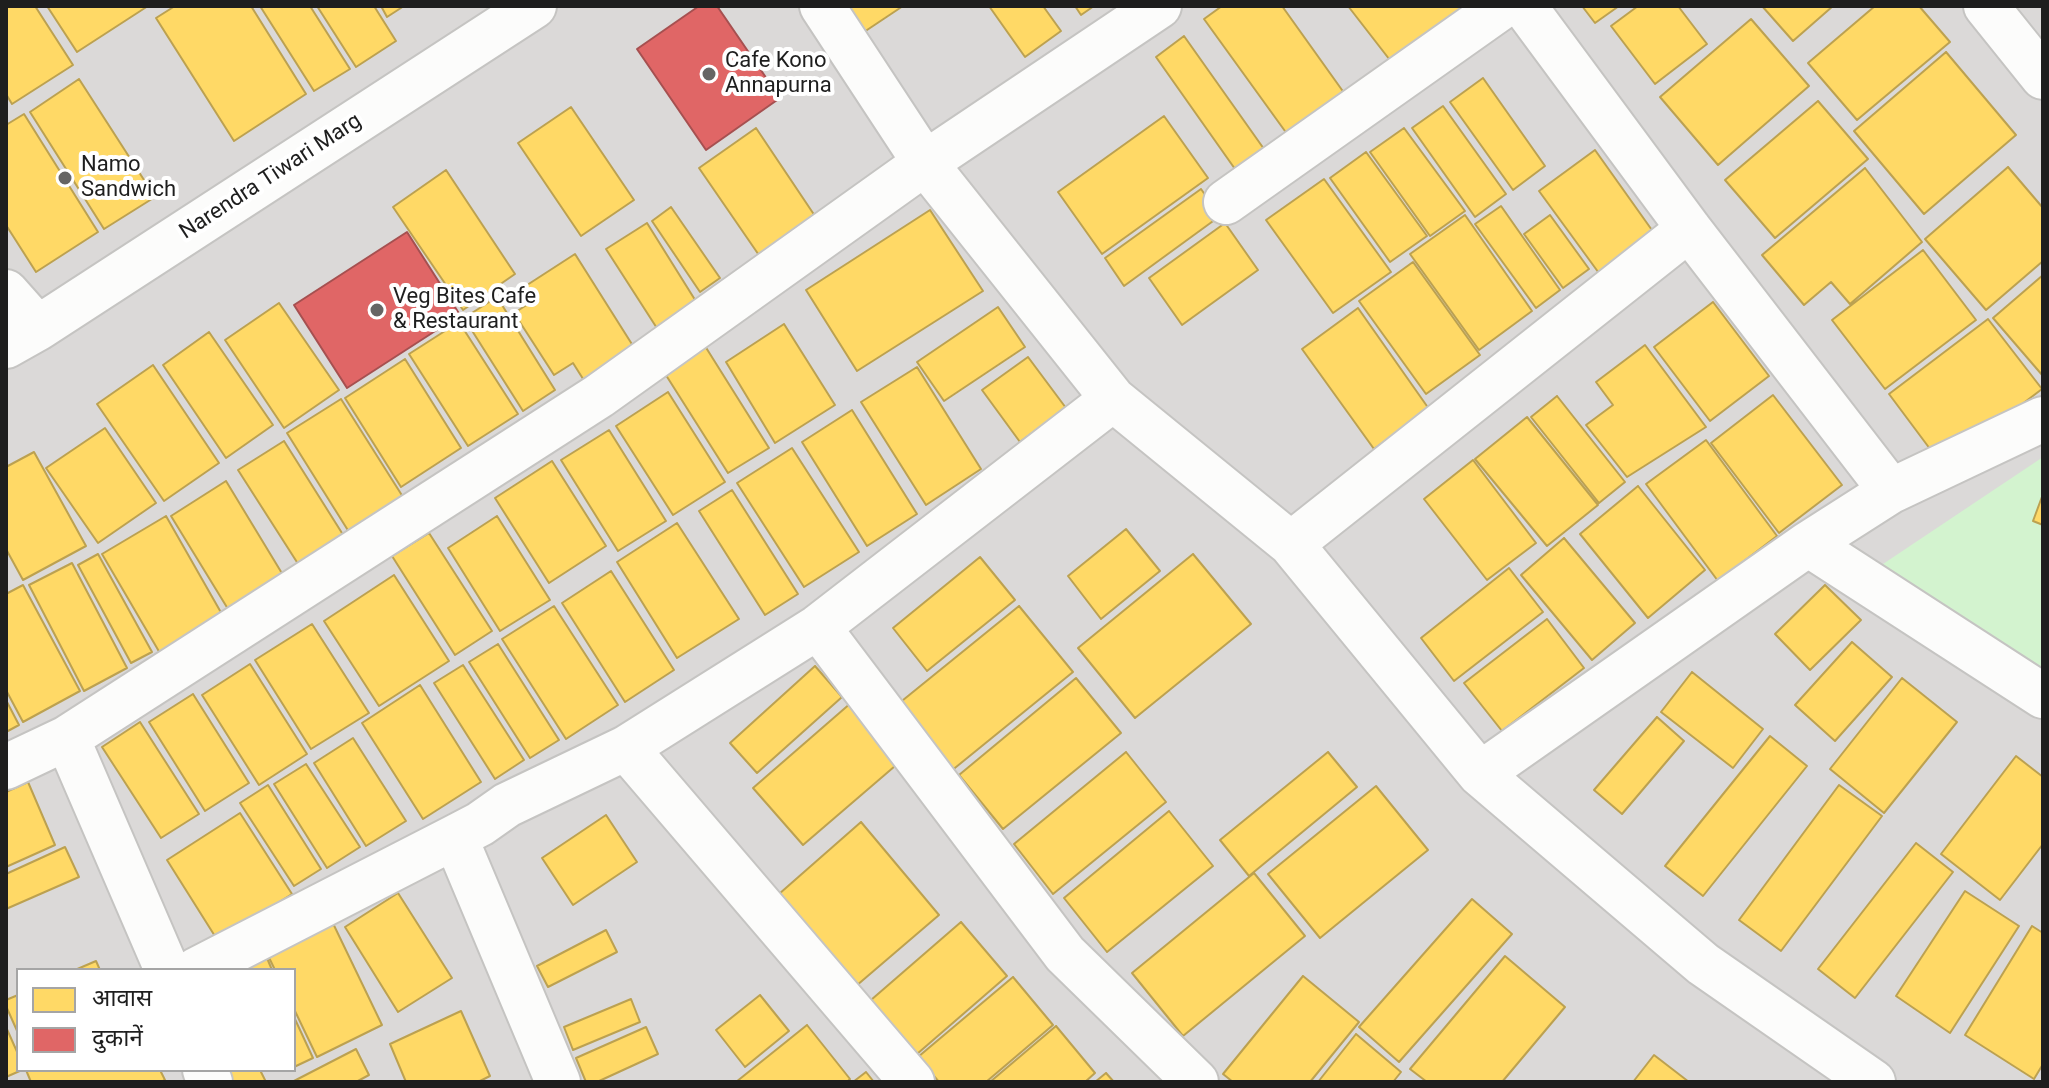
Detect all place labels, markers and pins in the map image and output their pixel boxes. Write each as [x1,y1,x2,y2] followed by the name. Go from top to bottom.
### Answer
[725,48,832,100] place label: Cafe Kono Annapurna
[700,65,718,83] marker: Cafe Kono Annapurna
[81,152,176,204] place label: Namo Sandwich
[56,169,74,187] marker: Namo Sandwich
[393,284,536,336] place label: Veg Bites Cafe & Restaurant
[368,301,386,319] marker: Veg Bites Cafe & Restaurant

